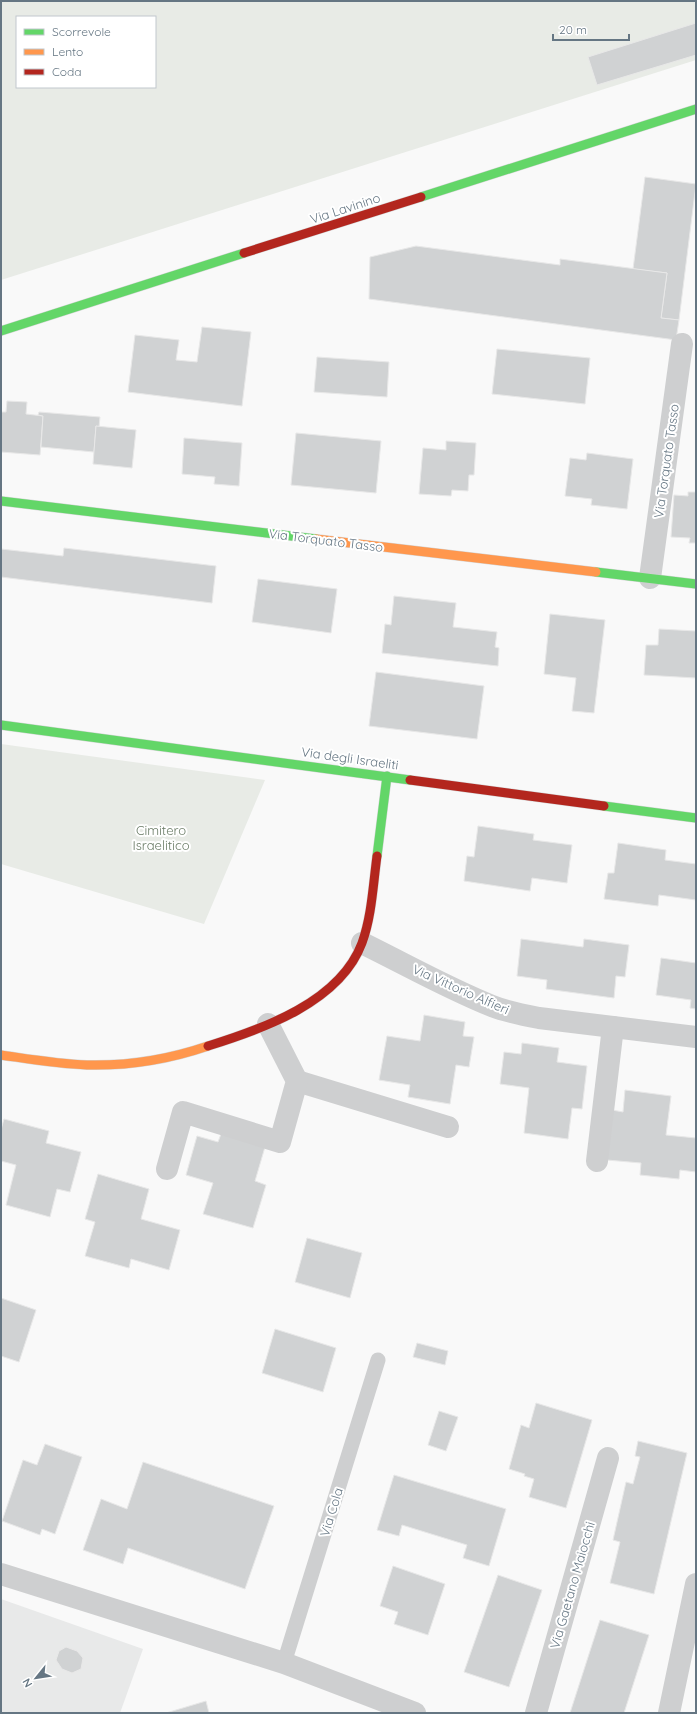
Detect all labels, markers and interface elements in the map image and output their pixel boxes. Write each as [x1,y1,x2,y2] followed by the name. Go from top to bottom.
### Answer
[16,16,156,88] legend
[553,16,629,42] scale bar
[559,22,587,37] text: 20 m
[52,24,111,39] text: Scorrevole
[52,44,83,59] text: Lento
[52,64,82,79] text: Coda
[308,189,382,227] street label: Via Lavinino
[650,403,682,519] street label: Via Torquato Tasso
[268,525,384,555] street label: Via Torquato Tasso
[300,743,400,773] street label: Via degli Israeliti
[133,822,190,853] park label: Cimitero Israelitico
[410,961,512,1017] street label: Via Vittorio Alfieri
[316,1486,346,1538] street label: Via Cola
[546,1520,598,1650] street label: Via Gaetano Maiocchi
[16,1658,56,1698] north arrow
[19,1676,35,1690] text: N

